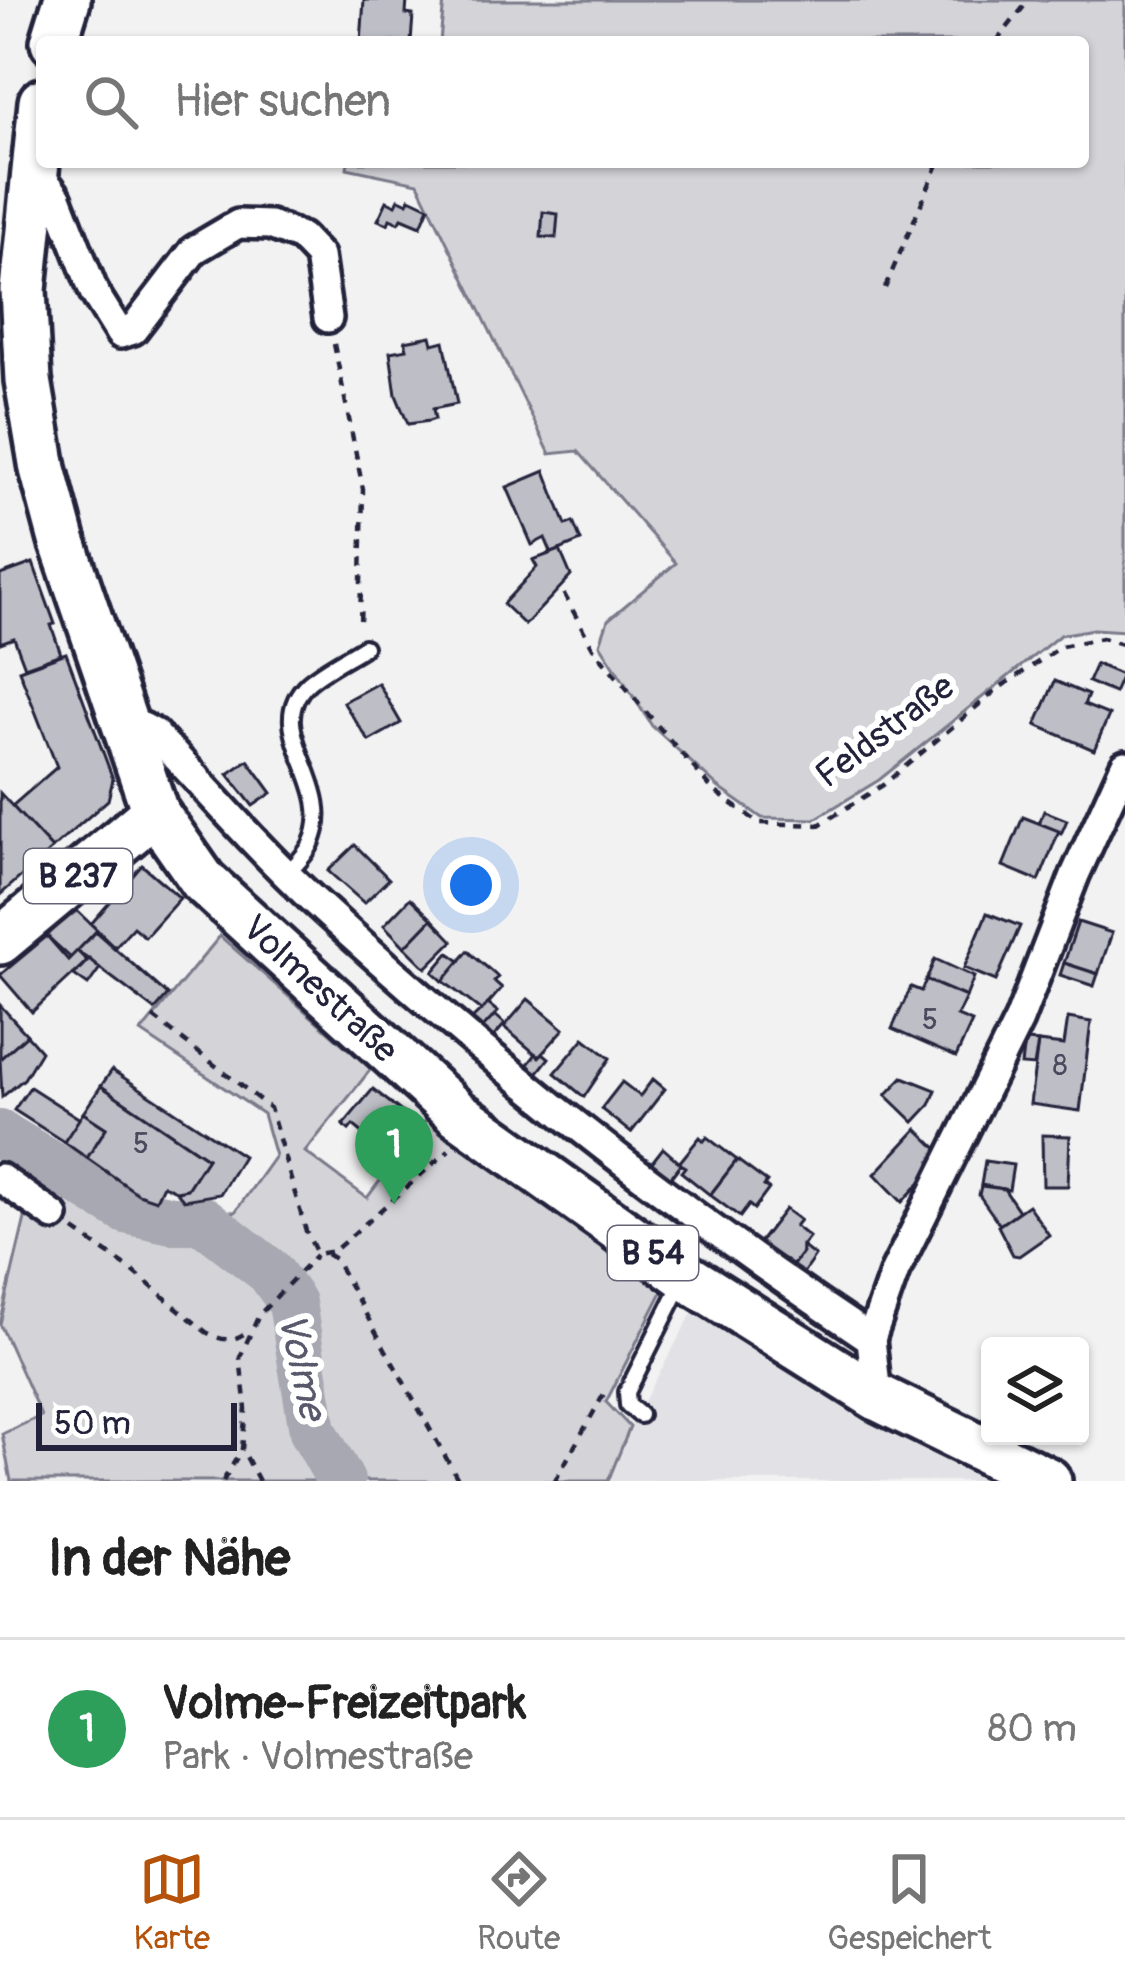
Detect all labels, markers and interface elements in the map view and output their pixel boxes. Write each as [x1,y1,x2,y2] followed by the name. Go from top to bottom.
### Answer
[36,36,1089,168] search box
[78,69,144,135] icon: search
[174,74,391,130] text: Hier suchen
[807,664,963,798] street label: Feldstraße
[24,849,132,903] road number: B 237
[441,855,501,915] your location
[233,905,407,1073] street label: Volmestraße
[922,1001,938,1038] house number: 5
[1052,1047,1068,1084] house number: 8
[355,1105,433,1204] pin: 1
[133,1125,149,1162] house number: 5
[608,1226,698,1280] road number: B 54
[267,1308,338,1427] water label: Volme
[981,1337,1089,1445] map controls
[981,1337,1089,1445] button: layers
[36,1397,237,1450] scale bar
[54,1403,131,1444] text: 50 m
[48,1527,290,1591] text: In der Nähe
[162,1676,526,1732] text: Volme-Freizeitpark
[79,1704,95,1753] text: 1
[988,1704,1077,1753] text: 80 m
[162,1732,473,1781] text: Park · Volmestraße
[134,1846,210,1959] tab: Karte
[477,1846,560,1959] tab: Route
[827,1846,991,1959] tab: Gespeichert

